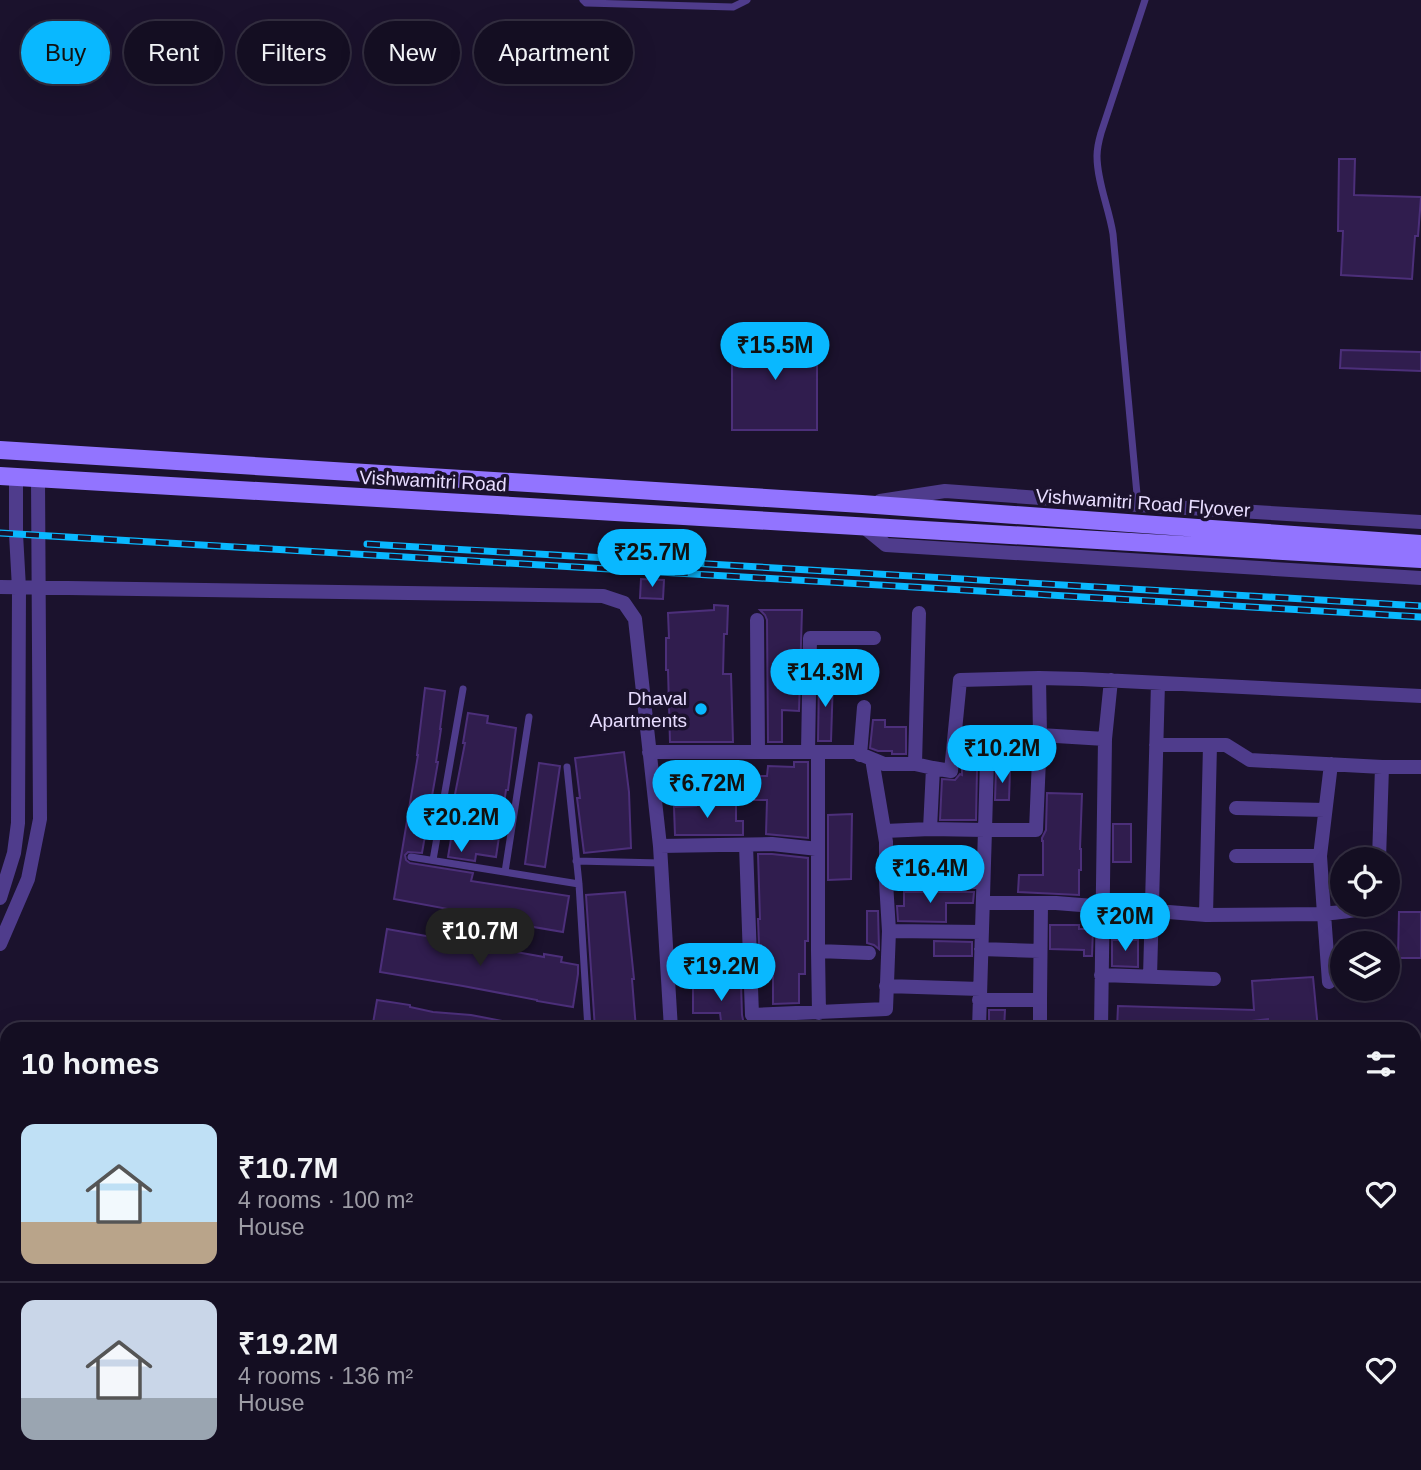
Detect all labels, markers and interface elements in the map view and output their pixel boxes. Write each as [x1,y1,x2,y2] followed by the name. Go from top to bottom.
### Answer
[21,21,110,84] chip: Buy
[124,21,223,84] chip: Rent
[237,21,350,84] chip: Filters
[364,21,460,84] chip: New
[474,21,633,84] chip: Apartment
[718,322,832,382] pin: ₹15.5M
[736,332,814,358] text: ₹15.5M
[359,467,507,495] street label: Vishwamitri Road
[1035,485,1252,521] street label: Vishwamitri Road Flyover
[595,530,709,589] pin: ₹25.7M
[613,539,691,565] text: ₹25.7M
[768,650,882,709] pin: ₹14.3M
[786,659,864,685] text: ₹14.3M
[590,688,687,731] place label: Dhaval Apartments
[693,701,709,717] marker: Dhaval Apartments
[945,726,1059,785] pin: ₹10.2M
[963,735,1041,761] text: ₹10.2M
[650,760,764,820] pin: ₹6.72M
[668,770,746,796] text: ₹6.72M
[404,794,518,854] pin: ₹20.2M
[422,804,500,830] text: ₹20.2M
[873,846,987,905] pin: ₹16.4M
[1330,847,1400,1001] map controls
[1330,847,1400,917] button: locate
[891,855,969,881] text: ₹16.4M
[1084,894,1166,953] pin: ₹20M
[1096,903,1154,929] text: ₹20M
[423,908,537,968] pin: ₹10.7M
[441,918,519,944] text: ₹10.7M
[1330,931,1400,1001] button: layers
[664,944,778,1003] pin: ₹19.2M
[682,953,760,979] text: ₹19.2M
[1362,1045,1400,1083] icon: filters
[21,1047,159,1080] text: 10 homes
[238,1151,339,1184] text: ₹10.7M
[77,1152,161,1236] icon: home
[1362,1175,1400,1213] icon: heart
[238,1187,413,1213] text: 4 rooms · 100 m²
[238,1214,304,1240] text: House
[238,1327,339,1360] text: ₹19.2M
[77,1328,161,1412] icon: home
[1362,1351,1400,1389] icon: heart
[238,1363,413,1389] text: 4 rooms · 136 m²
[238,1390,304,1416] text: House

